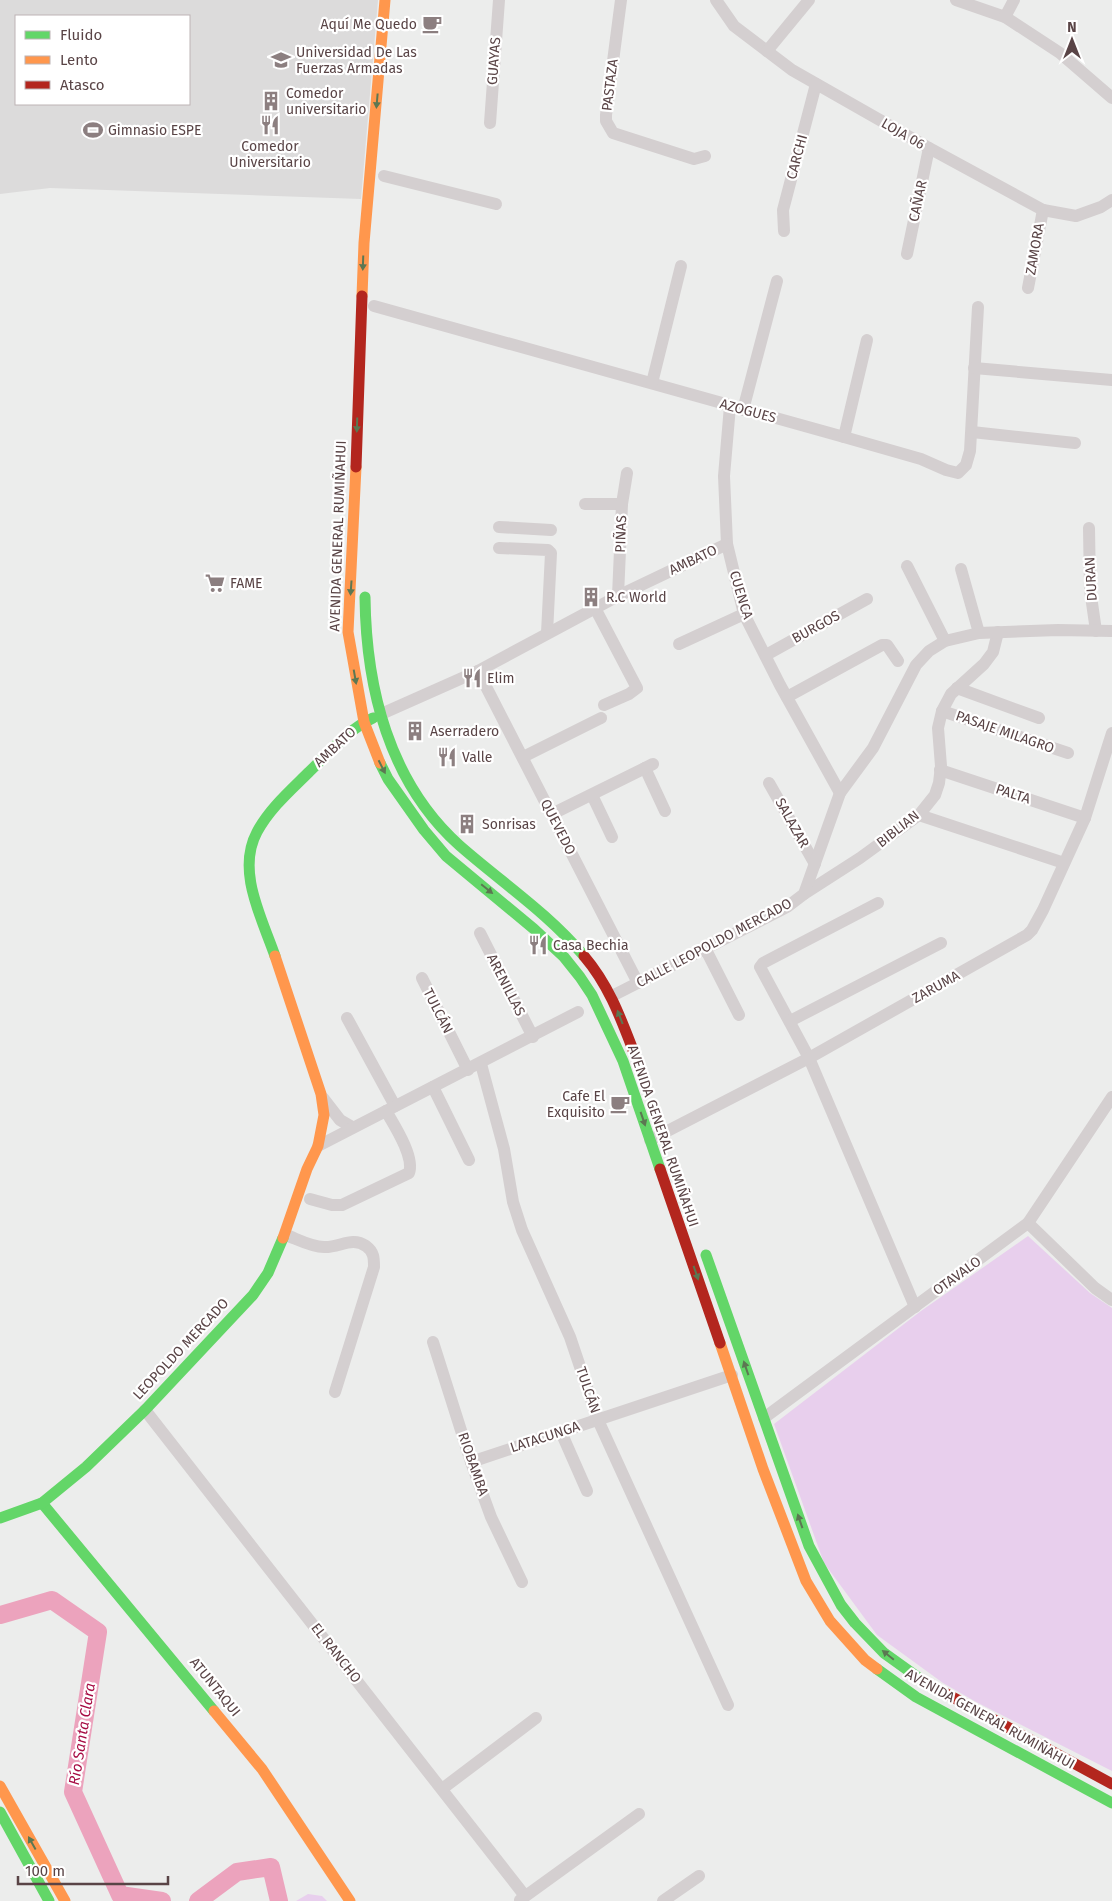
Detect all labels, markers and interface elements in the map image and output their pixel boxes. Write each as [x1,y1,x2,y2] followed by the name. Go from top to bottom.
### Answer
[421,13,443,35] cafe icon: Aquí Me Quedo
[15,15,190,105] legend
[1047,15,1097,65] north arrow
[321,16,417,33] place label: Aquí Me Quedo
[1067,19,1077,36] text: N
[60,26,102,44] text: Fluido
[484,36,504,86] street label: GUAYAS
[296,44,417,77] place label: Universidad De Las Fuerzas Armadas
[270,49,292,71] school or university icon: Universidad De Las Fuerzas Armadas
[60,51,98,69] text: Lento
[598,58,622,112] street label: PASTAZA
[60,76,105,94] text: Atasco
[286,85,367,118] place label: Comedor universitario
[260,90,282,112] building icon: Comedor universitario
[372,93,380,109] one-way arrow
[259,114,281,136] restaurant icon: Comedor Universitario
[878,115,928,153] street label: LOJA 06
[82,119,104,141] sports icon: Gimnasio ESPE
[108,122,201,139] place label: Gimnasio ESPE
[783,133,811,181] street label: CARCHI
[229,138,311,171] place label: Comedor Universitario
[905,178,931,223] street label: CAÑAR
[1022,222,1048,276] street label: ZAMORA
[359,255,367,271] one-way arrow
[718,395,778,427] street label: AZOGUES
[353,417,361,433] one-way arrow
[326,440,350,632] street label: AVENIDA GENERAL RUMIÑAHUI
[612,515,630,553] street label: PIÑAS
[666,541,720,579] street label: AMBATO
[1081,556,1101,602] street label: DURAN
[726,569,756,621] street label: CUENCA
[204,572,226,594] supermarket icon: FAME
[230,575,263,592] place label: FAME
[346,580,354,596] one-way arrow
[580,586,602,608] building icon: R.C World
[606,589,667,606] place label: R.C World
[789,607,843,647] street label: BURGOS
[461,667,483,689] restaurant icon: Elim
[352,669,360,685] one-way arrow
[487,670,514,687] place label: Elim
[953,707,1057,757] street label: PASAJE MILAGRO
[404,720,426,742] building icon: Aserradero
[311,723,359,771] street label: AMBATO
[430,723,499,740] place label: Aserradero
[436,746,458,768] restaurant icon: Valle
[462,749,492,766] place label: Valle
[378,760,386,774] one-way arrow
[993,780,1033,808] street label: PALTA
[771,795,813,851] street label: SALAZAR
[537,796,579,858] street label: QUEVEDO
[873,807,923,851] street label: BIBLIAN
[456,813,478,835] building icon: Sonrisas
[482,816,536,833] place label: Sonrisas
[480,883,493,894] one-way arrow
[633,895,795,991] street label: CALLE LEOPOLDO MERCADO
[527,934,549,956] restaurant icon: Casa Bechia
[553,937,629,954] place label: Casa Bechia
[483,951,529,1019] street label: ARENILLAS
[909,967,963,1007] street label: ZARUMA
[419,985,457,1036] street label: TULCÁN
[616,1010,623,1025] one-way arrow
[624,1043,702,1229] street label: AVENIDA GENERAL RUMIÑAHUI
[547,1088,605,1121] place label: Cafe El Exquisito
[609,1093,631,1115] cafe icon: Cafe El Exquisito
[640,1112,647,1127] one-way arrow
[930,1253,984,1299] street label: OTAVALO
[692,1266,700,1281] one-way arrow
[130,1295,232,1403] street label: LEOPOLDO MERCADO
[742,1360,750,1375] one-way arrow
[572,1364,605,1416] street label: TULCÁN
[508,1418,582,1456] street label: LATACUNGA
[454,1430,492,1498] street label: RIOBAMBA
[796,1514,803,1529] one-way arrow
[307,1620,365,1686] street label: EL RANCHO
[882,1650,895,1661] one-way arrow
[186,1654,244,1720] street label: ATUNTAQUI
[902,1665,1078,1773] street label: AVENIDA GENERAL RUMIÑAHUI
[65,1682,99,1786] water label: Río Santa Clara
[28,1837,37,1850] one-way arrow
[18,1854,168,1886] scale bar
[25,1862,65,1880] text: 100 m

